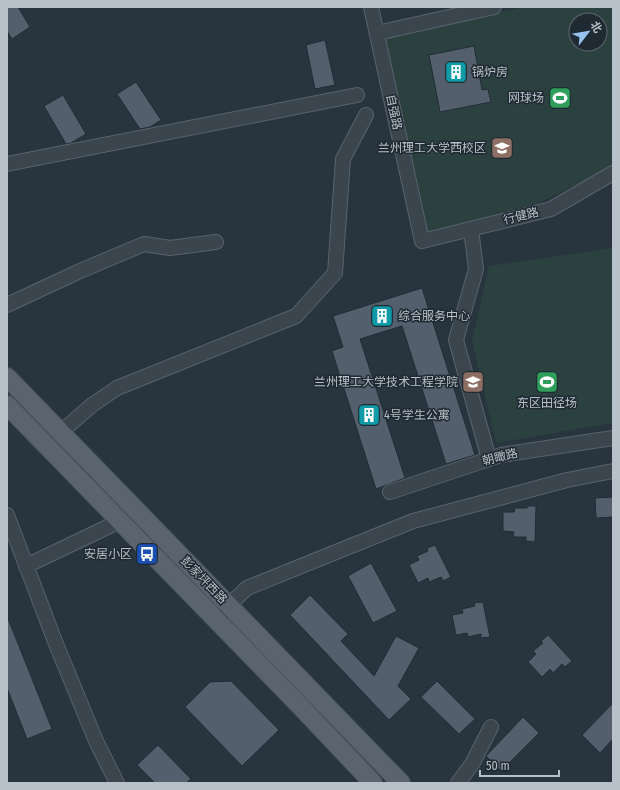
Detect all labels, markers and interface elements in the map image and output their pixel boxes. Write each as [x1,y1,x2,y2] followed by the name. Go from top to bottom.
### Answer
[568,12,608,52] north arrow
[588,19,605,35] text: 北
[443,59,469,85] building icon: 锅炉房
[472,65,508,79] place label: 锅炉房
[547,85,573,111] sports icon: 网球场
[508,91,544,105] place label: 网球场
[383,93,405,131] street label: 自强路
[489,135,515,161] school or university icon: 兰州理工大学西校区
[378,141,486,155] place label: 兰州理工大学西校区
[502,205,540,227] street label: 行健路
[369,303,395,329] building icon: 综合服务中心
[398,309,470,323] place label: 综合服务中心
[460,369,486,395] school or university icon: 兰州理工大学技术工程学院
[534,369,560,395] sports icon: 东区田径场
[314,375,458,389] place label: 兰州理工大学技术工程学院
[517,396,577,410] place label: 东区田径场
[356,402,382,428] building icon: 4号学生公寓
[384,408,450,422] place label: 4号学生公寓
[481,446,519,468] street label: 朝瞰路
[134,541,160,567] bus stop icon: 安居小区
[84,547,132,561] place label: 安居小区
[178,554,230,606] street label: 彭家坪西路
[480,752,559,778] scale bar
[486,759,510,773] text: 50 m

